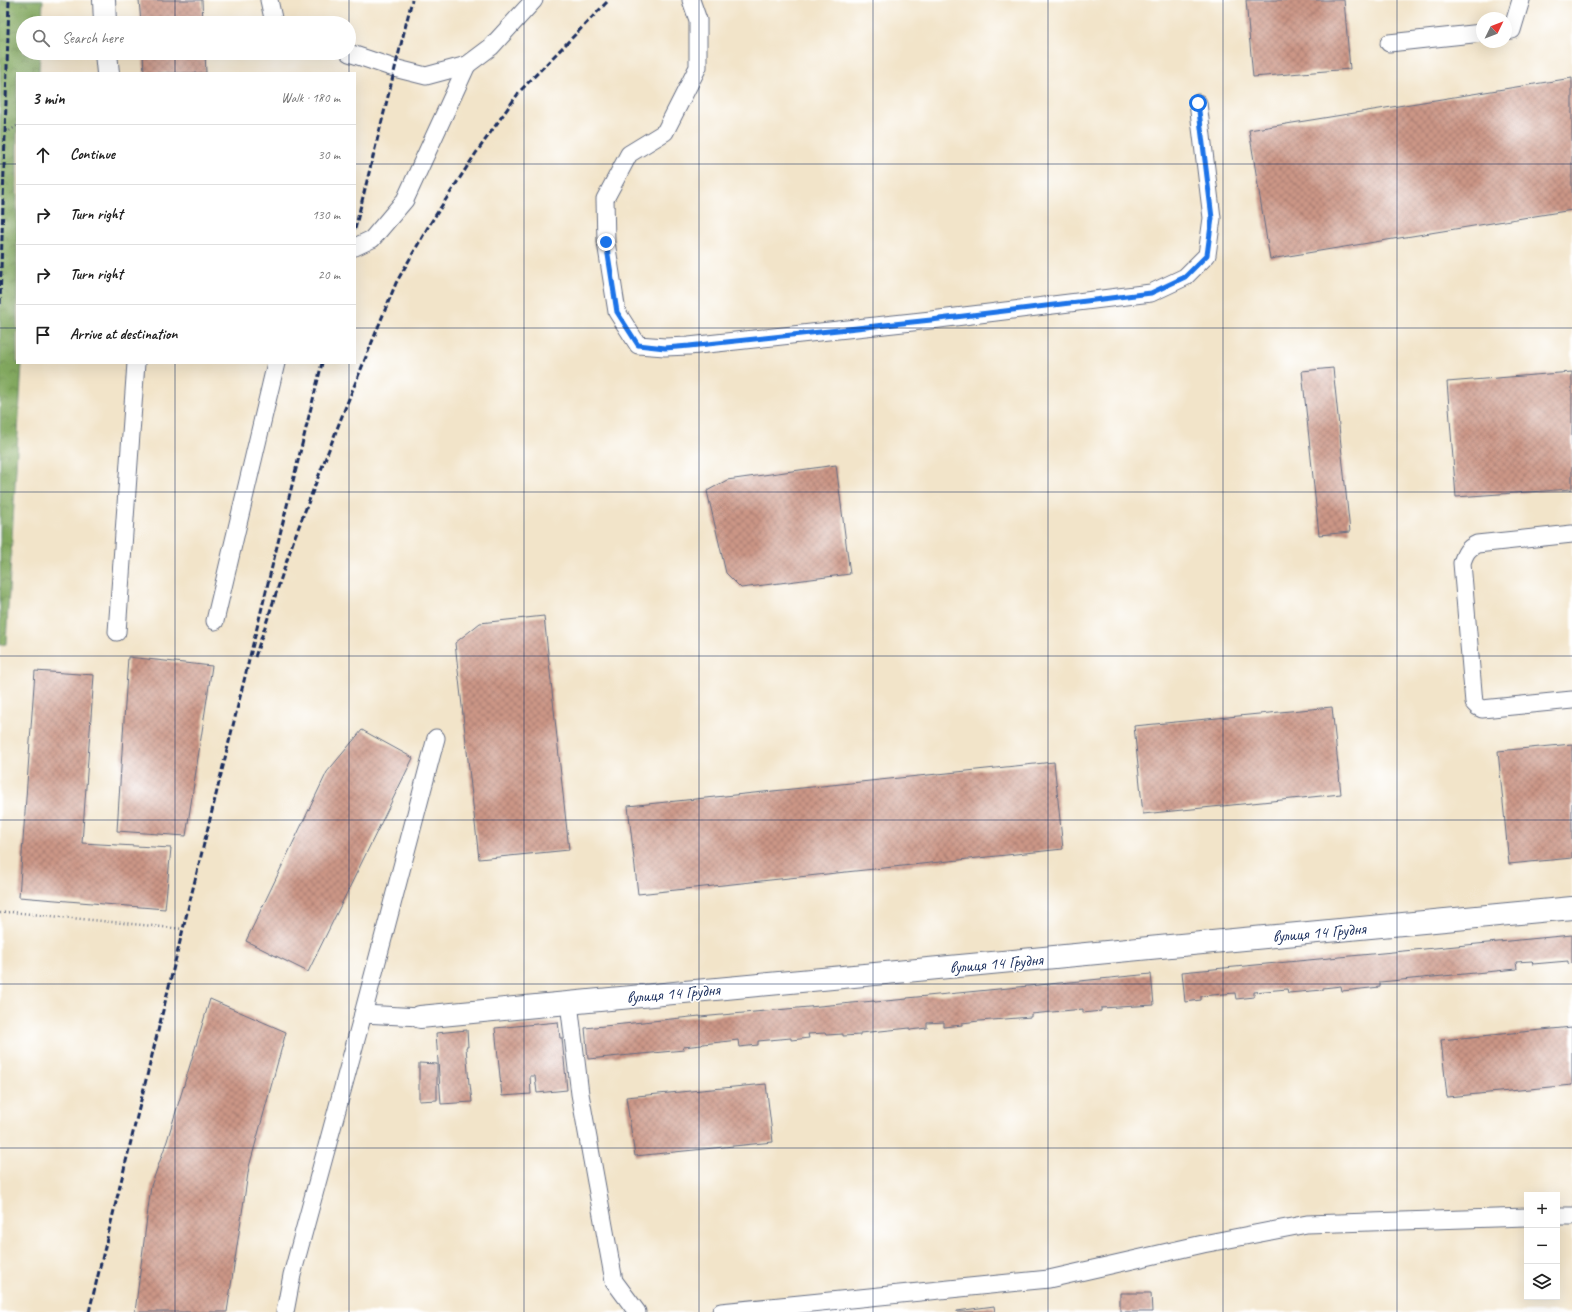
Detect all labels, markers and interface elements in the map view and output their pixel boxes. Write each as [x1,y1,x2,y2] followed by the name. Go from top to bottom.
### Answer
[1476,12,1512,48] north arrow
[16,16,356,60] search box
[30,27,52,49] icon: search
[62,29,123,48] text: Search here
[32,88,65,109] text: 3 min
[281,90,340,106] text: Walk · 180 m
[1189,94,1207,112] route start
[32,144,54,166] icon: ahead
[70,145,115,164] text: Continue
[318,147,340,163] text: 30 m
[32,204,54,226] icon: right
[70,205,123,224] text: Turn right
[312,207,340,223] text: 130 m
[597,233,615,251] route end
[32,264,54,286] icon: right
[70,265,123,284] text: Turn right
[318,267,340,283] text: 20 m
[32,324,54,346] icon: arrive
[70,325,177,344] text: Arrive at destination
[1272,918,1368,947] street label: вулиця 14 Грудня
[949,949,1045,978] street label: вулиця 14 Грудня
[626,979,722,1008] street label: вулиця 14 Грудня
[1524,1192,1560,1300] map controls
[1524,1192,1560,1228] button: +
[1524,1228,1560,1264] button: −
[1524,1264,1560,1300] button: layers

